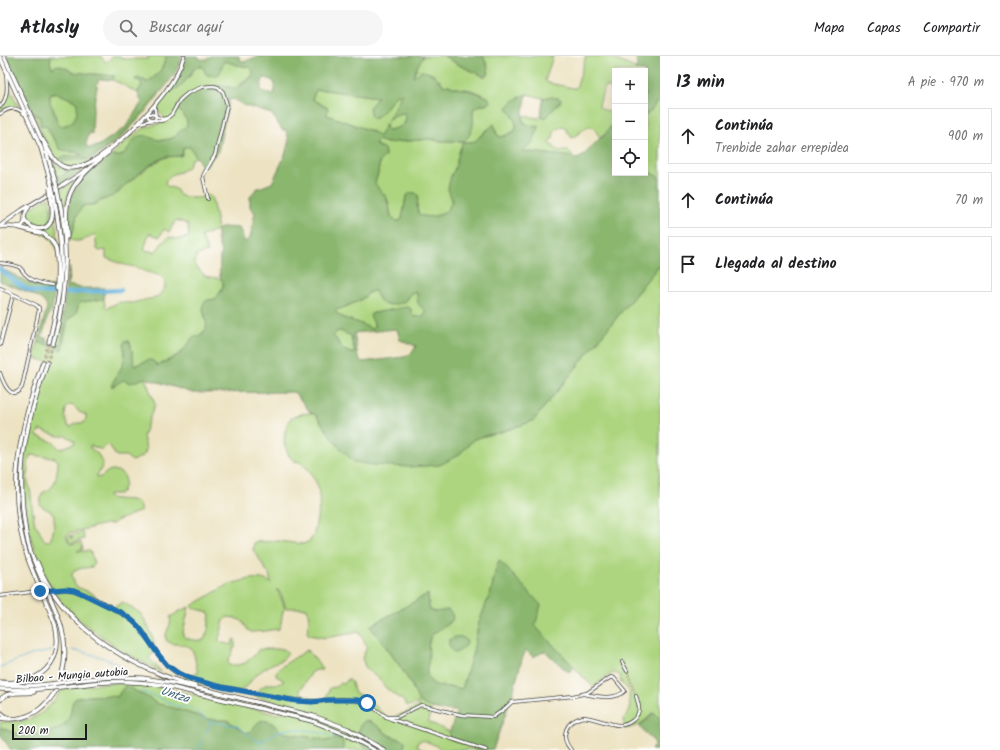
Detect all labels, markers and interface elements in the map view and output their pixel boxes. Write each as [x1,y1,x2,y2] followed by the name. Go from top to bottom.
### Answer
[103,10,383,46] search box
[20,13,79,43] text: Atlasly
[149,16,222,40] text: Buscar aquí
[117,17,139,39] icon: search
[814,17,845,39] text: Mapa
[867,17,901,39] text: Capas
[923,17,980,39] text: Compartir
[612,68,648,176] map controls
[612,68,648,104] button: +
[676,69,725,96] text: 13 min
[908,72,984,93] text: A pie · 970 m
[612,104,648,140] button: −
[715,114,773,138] text: Continúa
[677,125,699,147] icon: ahead
[948,126,983,147] text: 900 m
[715,138,849,159] text: Trenbide zahar errepidea
[612,140,648,176] button: locate
[715,188,773,212] text: Continúa
[677,189,699,211] icon: ahead
[955,190,983,211] text: 70 m
[715,252,837,276] text: Llegada al destino
[677,253,699,275] icon: arrive
[31,582,49,600] route end
[15,663,129,689] street label: Bilbao - Mungia autobia
[158,681,193,709] water label: Untza
[358,694,376,712] route start
[12,722,87,741] scale bar
[18,722,49,740] text: 200 m

